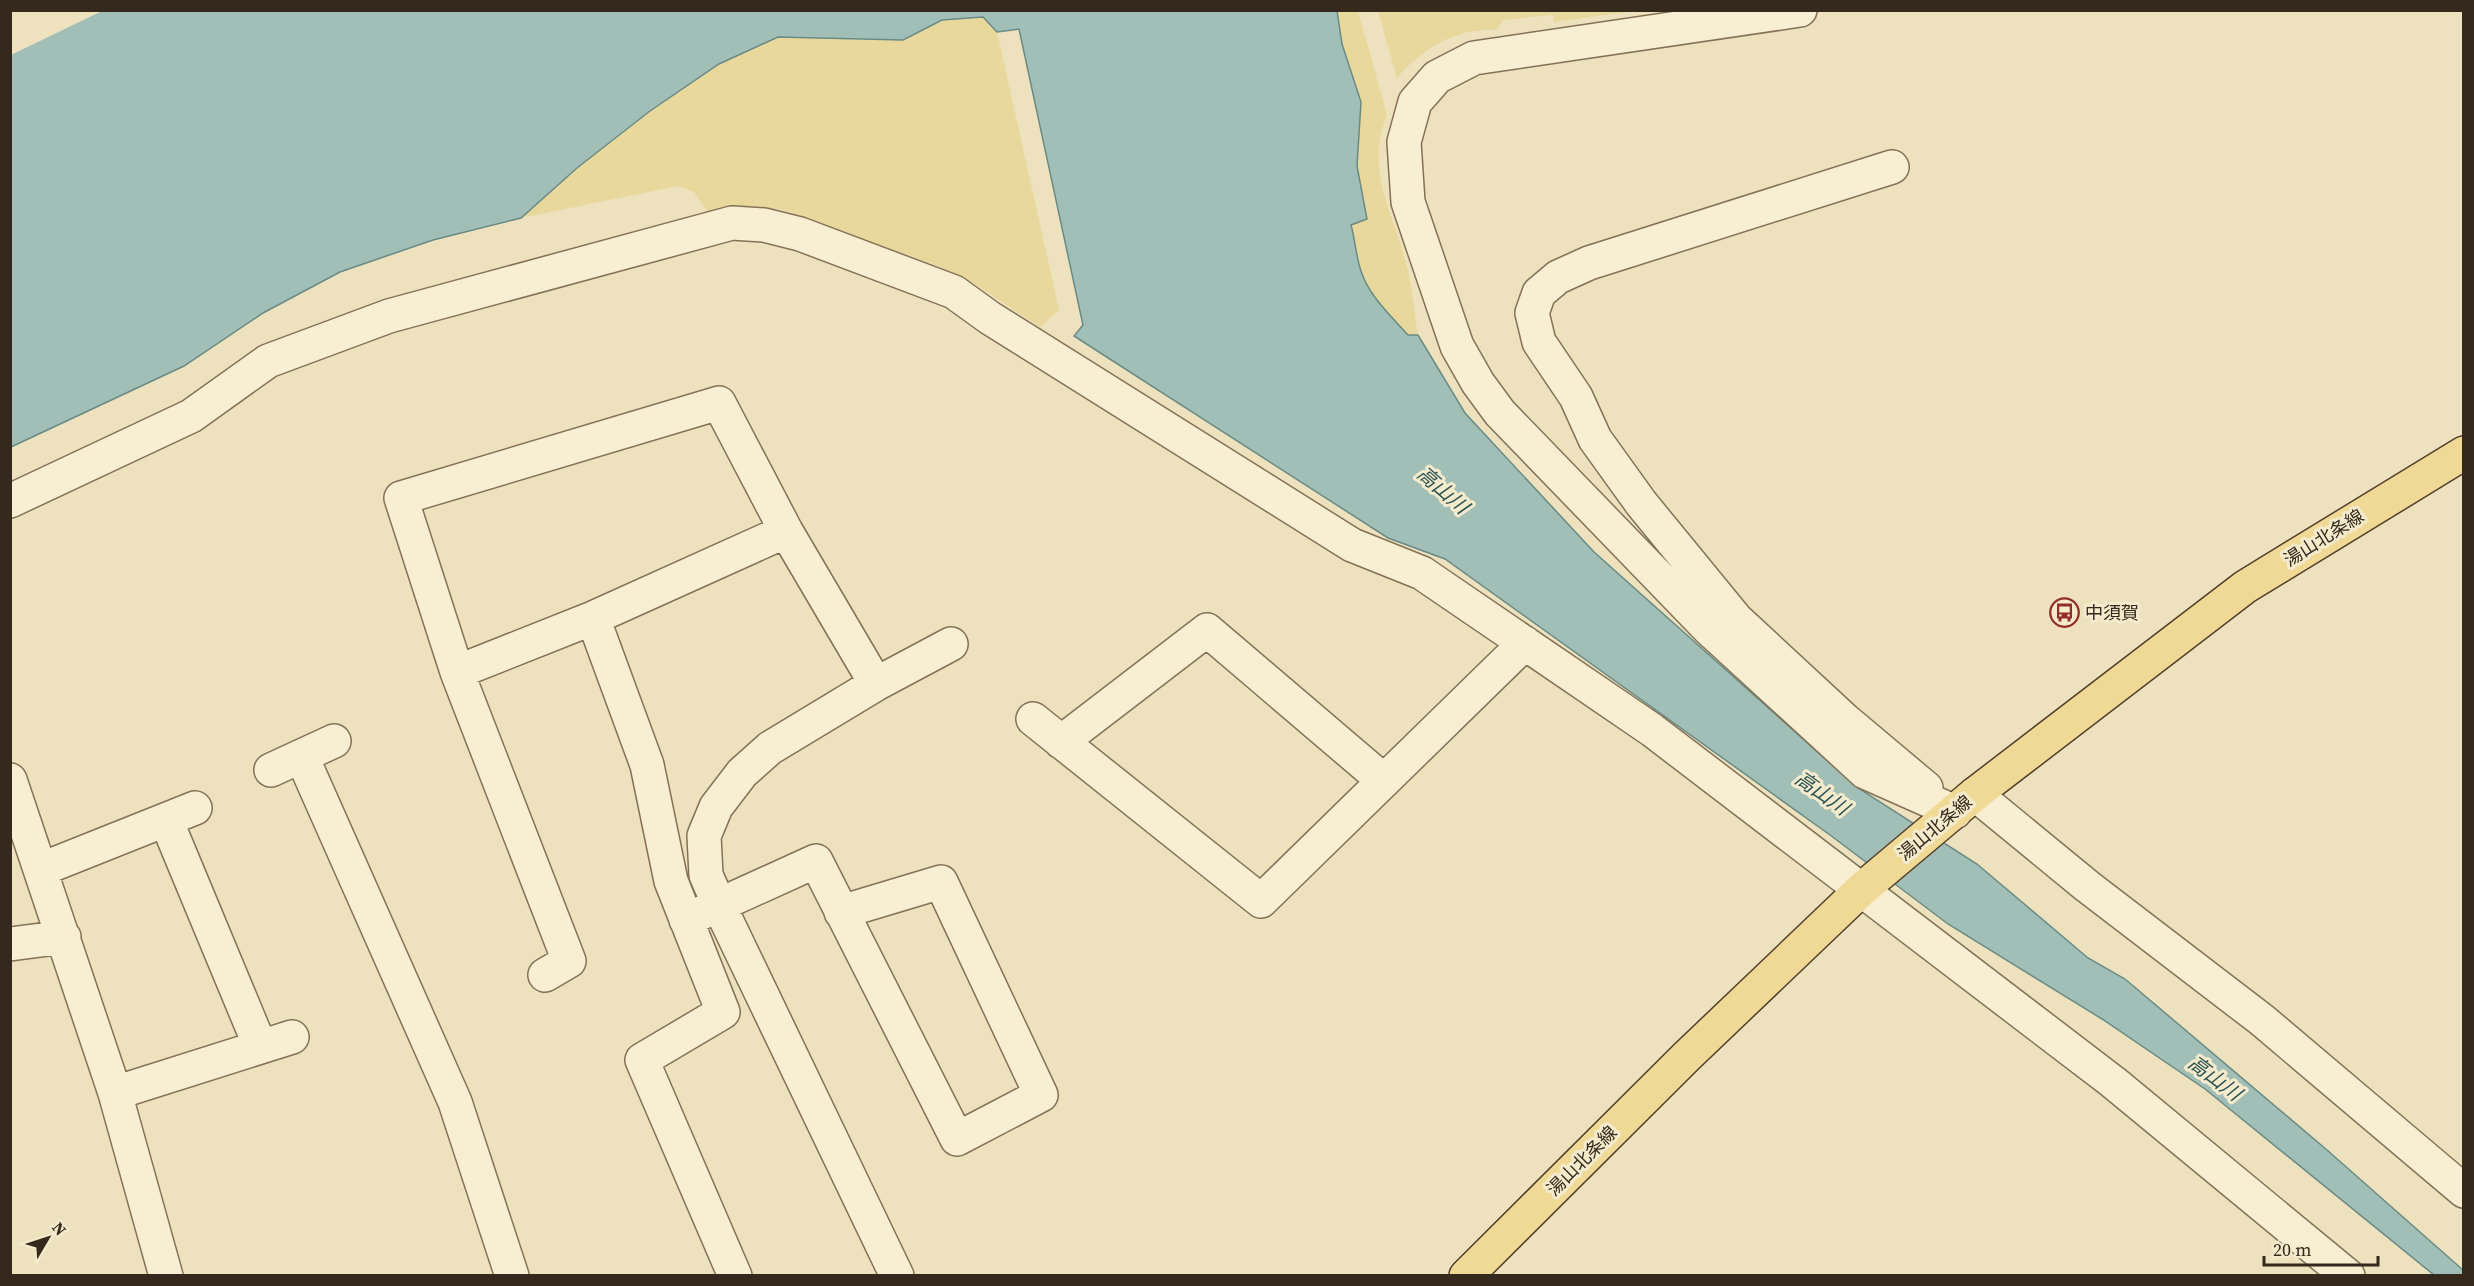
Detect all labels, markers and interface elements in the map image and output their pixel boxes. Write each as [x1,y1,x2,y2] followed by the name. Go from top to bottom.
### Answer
[1411,460,1476,522] water label: 高山川
[2279,503,2369,572] street label: 湯山北条線
[2048,597,2080,629] bus stop icon: 中須賀
[2085,600,2139,625] place label: 中須賀
[1789,764,1856,823] water label: 高山川
[1892,789,1977,866] street label: 湯山北条線
[2183,1049,2249,1108] water label: 高山川
[1541,1120,1622,1201] street label: 湯山北条線
[18,1208,78,1268] north arrow
[47,1217,72,1240] text: N
[2264,1229,2378,1267] scale bar
[2273,1237,2311,1262] text: 20 m

